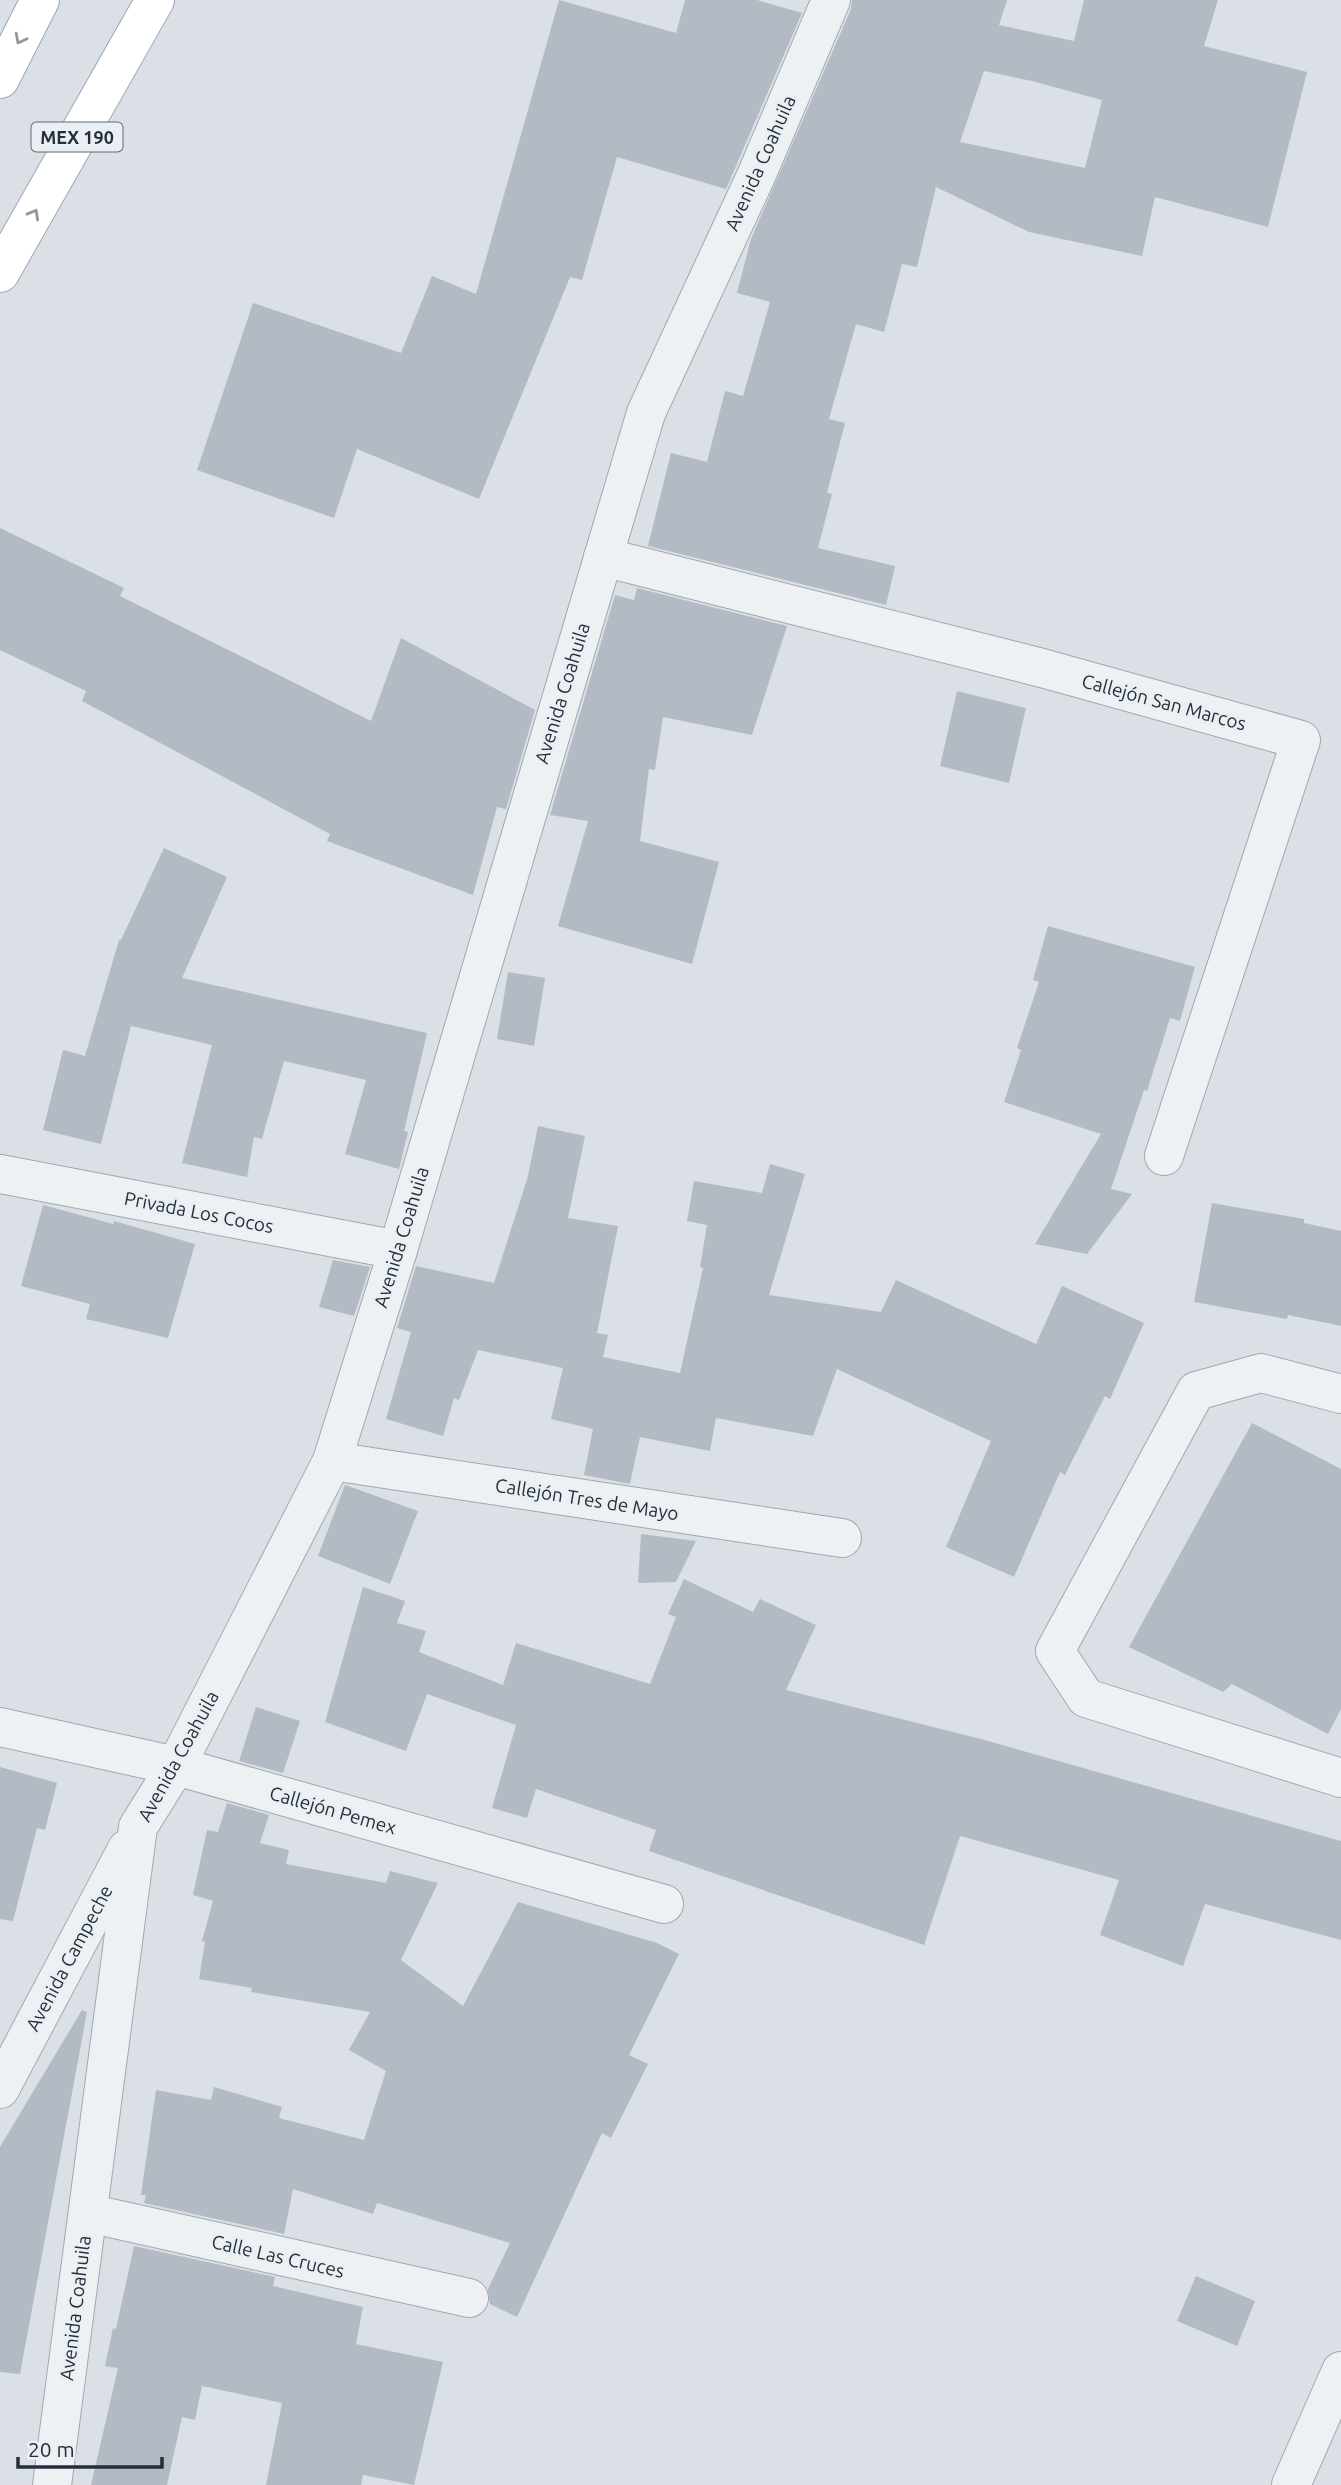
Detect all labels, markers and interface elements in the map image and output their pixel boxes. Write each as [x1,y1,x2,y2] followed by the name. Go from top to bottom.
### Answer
[14,32,28,45] one-way arrow
[720,92,800,234] street label: Avenida Coahuila
[32,122,122,152] road number: MEX 190
[26,209,39,221] one-way arrow
[530,620,594,766] street label: Avenida Coahuila
[1079,669,1249,735] street label: Callejón San Marcos
[369,1164,433,1310] street label: Avenida Coahuila
[122,1187,276,1237] street label: Privada Los Cocos
[494,1474,680,1524] street label: Callejón Tres de Mayo
[133,1687,223,1825] street label: Avenida Coahuila
[267,1781,399,1839] street label: Callejón Pemex
[21,1881,117,2035] street label: Avenida Campeche
[210,2230,346,2282] street label: Calle Las Cruces
[55,2234,95,2382] street label: Avenida Coahuila
[18,2426,161,2470] scale bar
[28,2437,75,2461] text: 20 m

